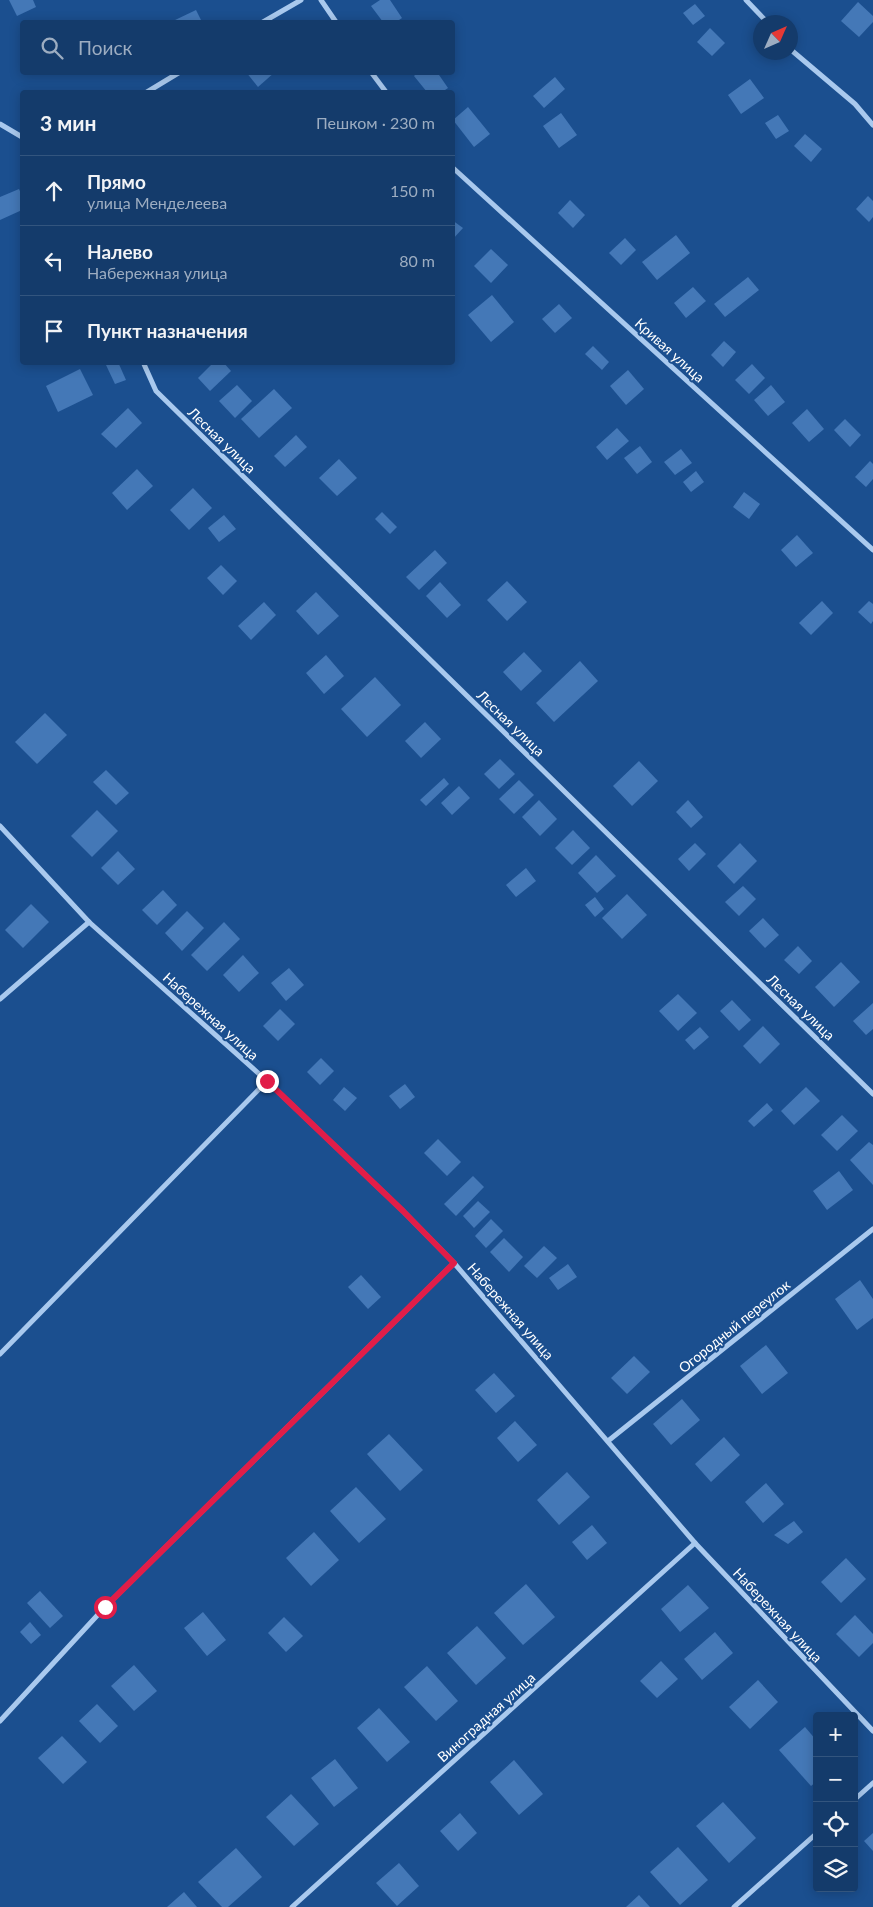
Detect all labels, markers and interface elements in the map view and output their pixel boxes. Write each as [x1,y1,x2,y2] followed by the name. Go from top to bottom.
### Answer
[753,15,798,60] north arrow
[20,20,455,75] search box
[38,34,66,62] icon: search
[78,36,132,59] text: Поиск
[40,110,97,135] text: 3 мин
[316,113,435,132] text: Пешком · 230 m
[87,170,146,193] text: Прямо
[40,177,68,205] icon: ahead
[390,181,435,200] text: 150 m
[87,193,227,212] text: улица Менделеева
[87,240,153,263] text: Налево
[40,247,68,275] icon: left
[399,251,435,270] text: 80 m
[87,263,227,282] text: Набережная улица
[632,314,708,386] street label: Кривая улица
[40,317,68,345] icon: arrive
[87,319,248,342] text: Пункт назначения
[184,403,259,477] street label: Лесная улица
[473,686,548,760] street label: Лесная улица
[160,969,262,1063] street label: Набережная улица
[763,970,838,1044] street label: Лесная улица
[256,1070,279,1093] route end
[464,1259,558,1363] street label: Набережная улица
[675,1275,794,1376] street label: Огородный переулок
[730,1564,826,1666] street label: Набережная улица
[94,1596,117,1619] route start
[434,1669,538,1765] street label: Виноградная улица
[813,1712,858,1892] map controls
[813,1712,858,1757] button: +
[813,1757,858,1802] button: −
[813,1802,858,1847] button: locate
[813,1847,858,1892] button: layers

